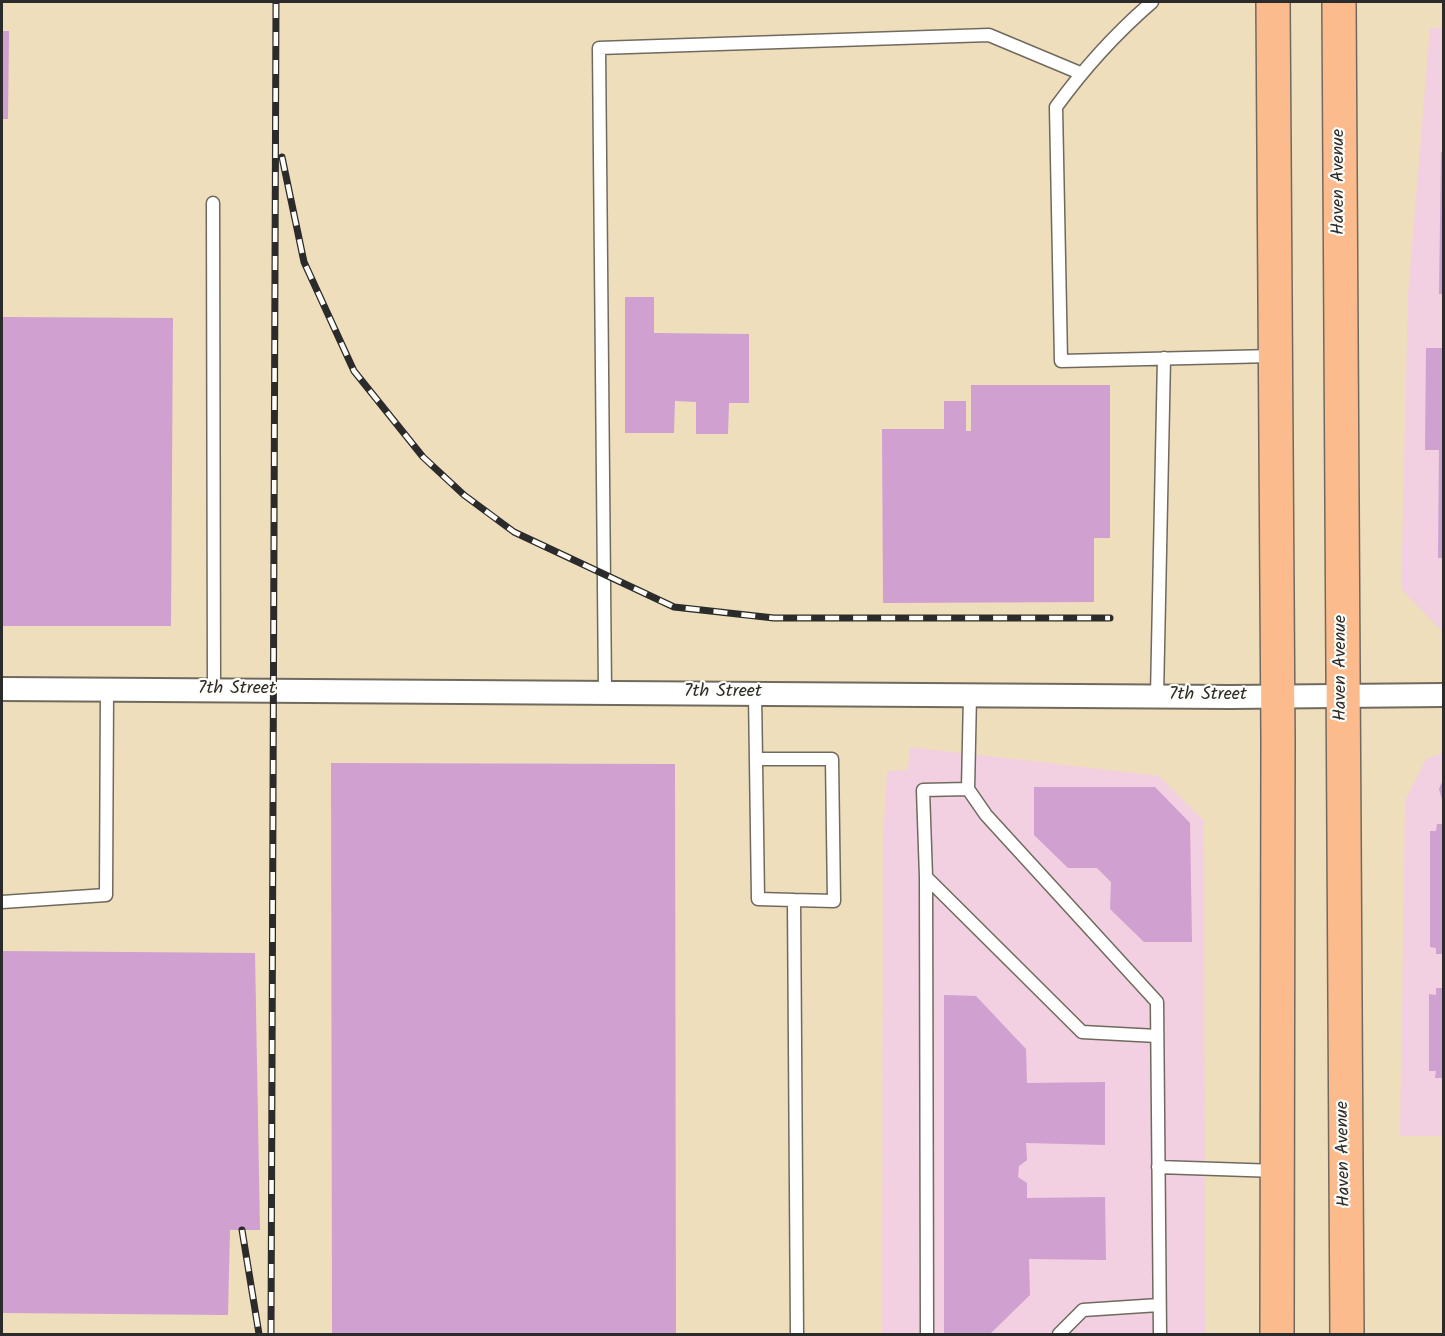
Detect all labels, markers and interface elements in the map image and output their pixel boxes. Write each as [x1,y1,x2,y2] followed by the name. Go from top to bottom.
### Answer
[1329,129,1351,235] street label: Haven Avenue
[1331,615,1353,721] street label: Haven Avenue
[198,679,276,701] street label: 7th Street
[684,682,762,704] street label: 7th Street
[1169,685,1247,707] street label: 7th Street
[1333,1101,1357,1207] street label: Haven Avenue

